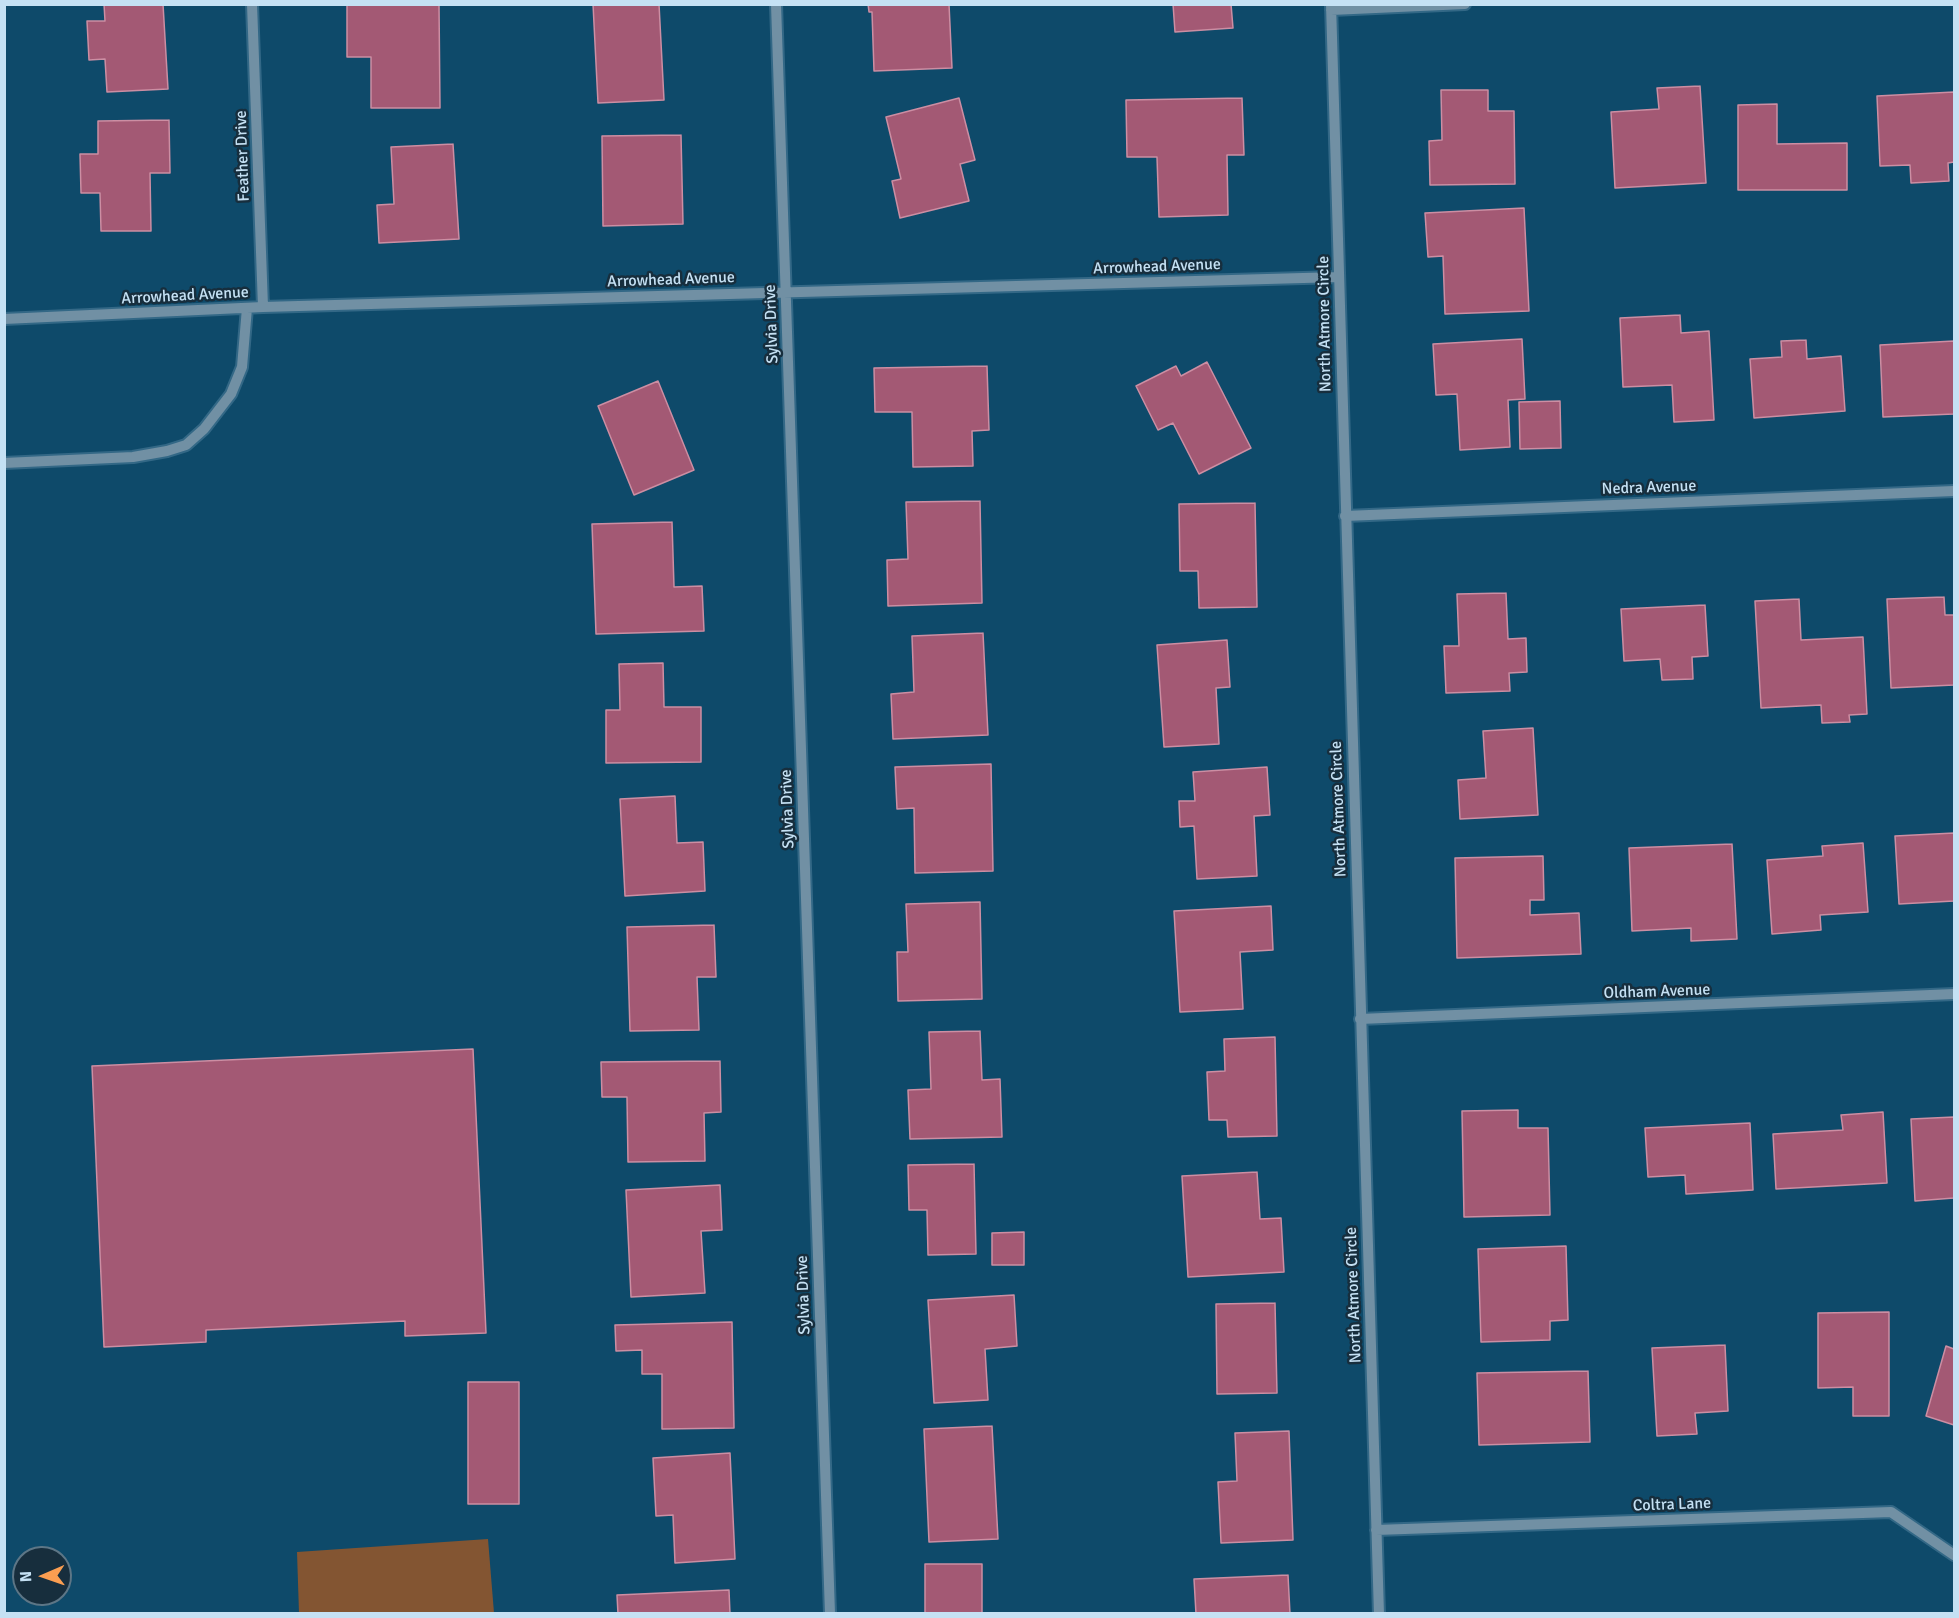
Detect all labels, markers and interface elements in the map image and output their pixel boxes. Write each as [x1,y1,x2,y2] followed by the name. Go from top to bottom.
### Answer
[232,110,254,202] street label: Feather Drive
[1093,255,1221,279] street label: Arrowhead Avenue
[1314,256,1336,392] street label: North Atmore Circle
[607,268,735,292] street label: Arrowhead Avenue
[121,283,249,309] street label: Arrowhead Avenue
[761,284,783,364] street label: Sylvia Drive
[1601,477,1697,499] street label: Nedra Avenue
[1327,741,1351,877] street label: North Atmore Circle
[777,769,799,849] street label: Sylvia Drive
[1603,981,1711,1003] street label: Oldham Avenue
[1342,1227,1366,1363] street label: North Atmore Circle
[793,1255,815,1335] street label: Sylvia Drive
[1633,1494,1711,1516] street label: Coltra Lane
[12,1546,72,1606] north arrow
[16,1571,36,1582] text: N

